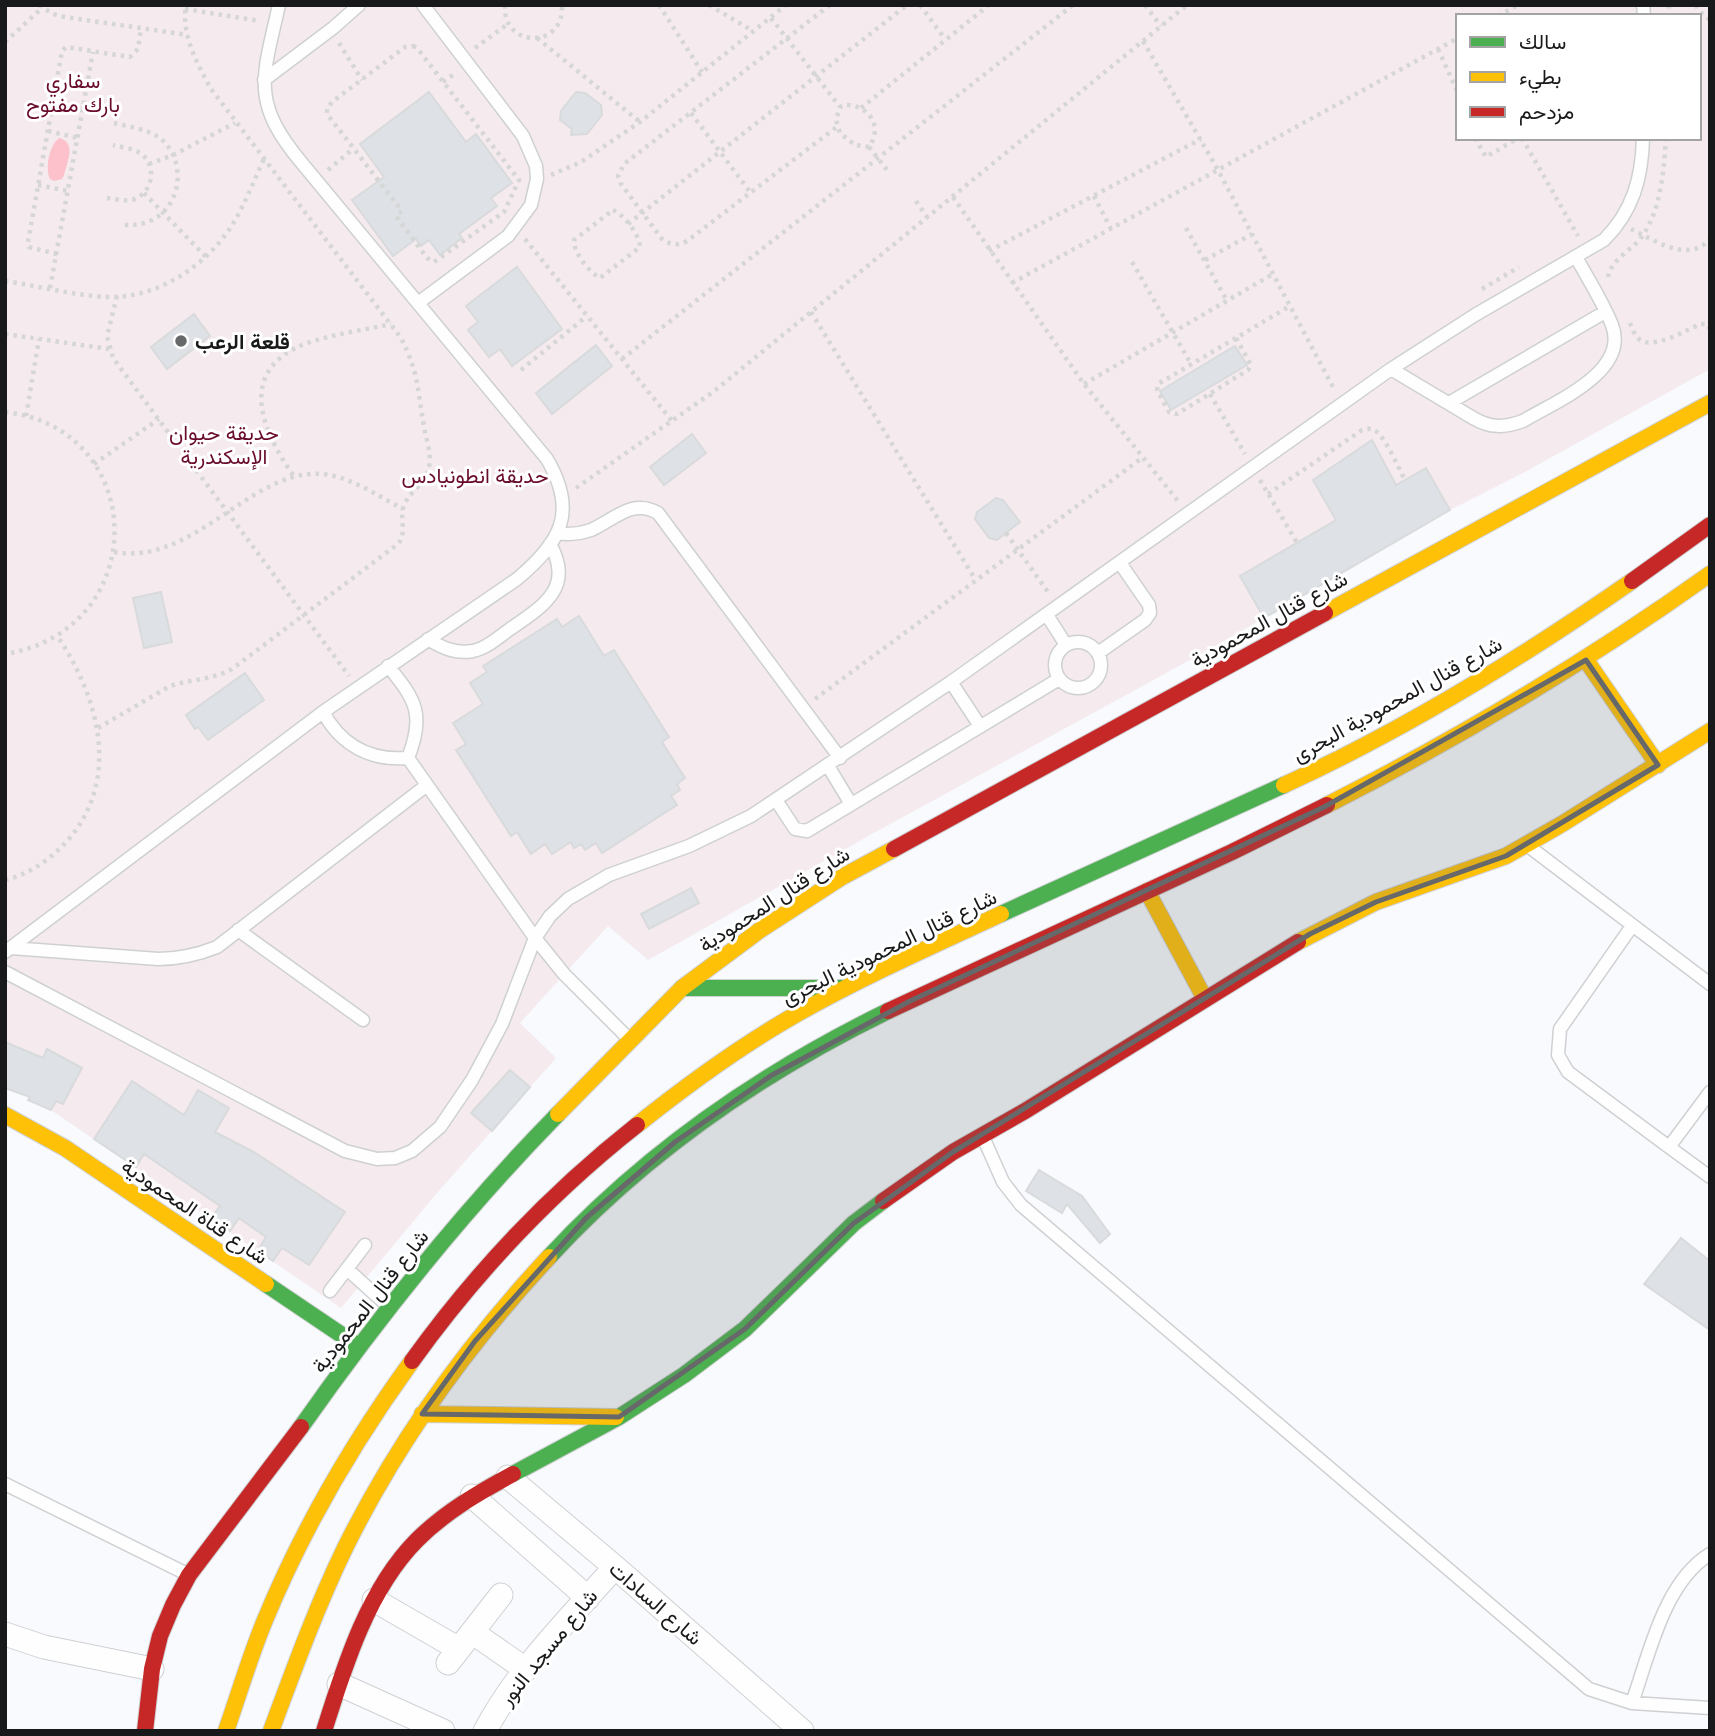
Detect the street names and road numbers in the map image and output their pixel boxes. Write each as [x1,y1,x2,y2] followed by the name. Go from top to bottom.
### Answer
[1186,566,1353,674] street label: شارع قنال المحمودية
[1288,631,1507,769] street label: شارع قنال المحمودية البحرى
[694,841,855,959] street label: شارع قنال المحمودية
[777,884,1001,1012] street label: شارع قنال المحمودية البحرى
[116,1153,273,1271] street label: شارع قناة المحمودية
[306,1224,435,1379] street label: شارع قنال المحمودية
[603,1556,708,1652] street label: شارع السادات
[493,1584,604,1712] street label: شارع مسجد النور

